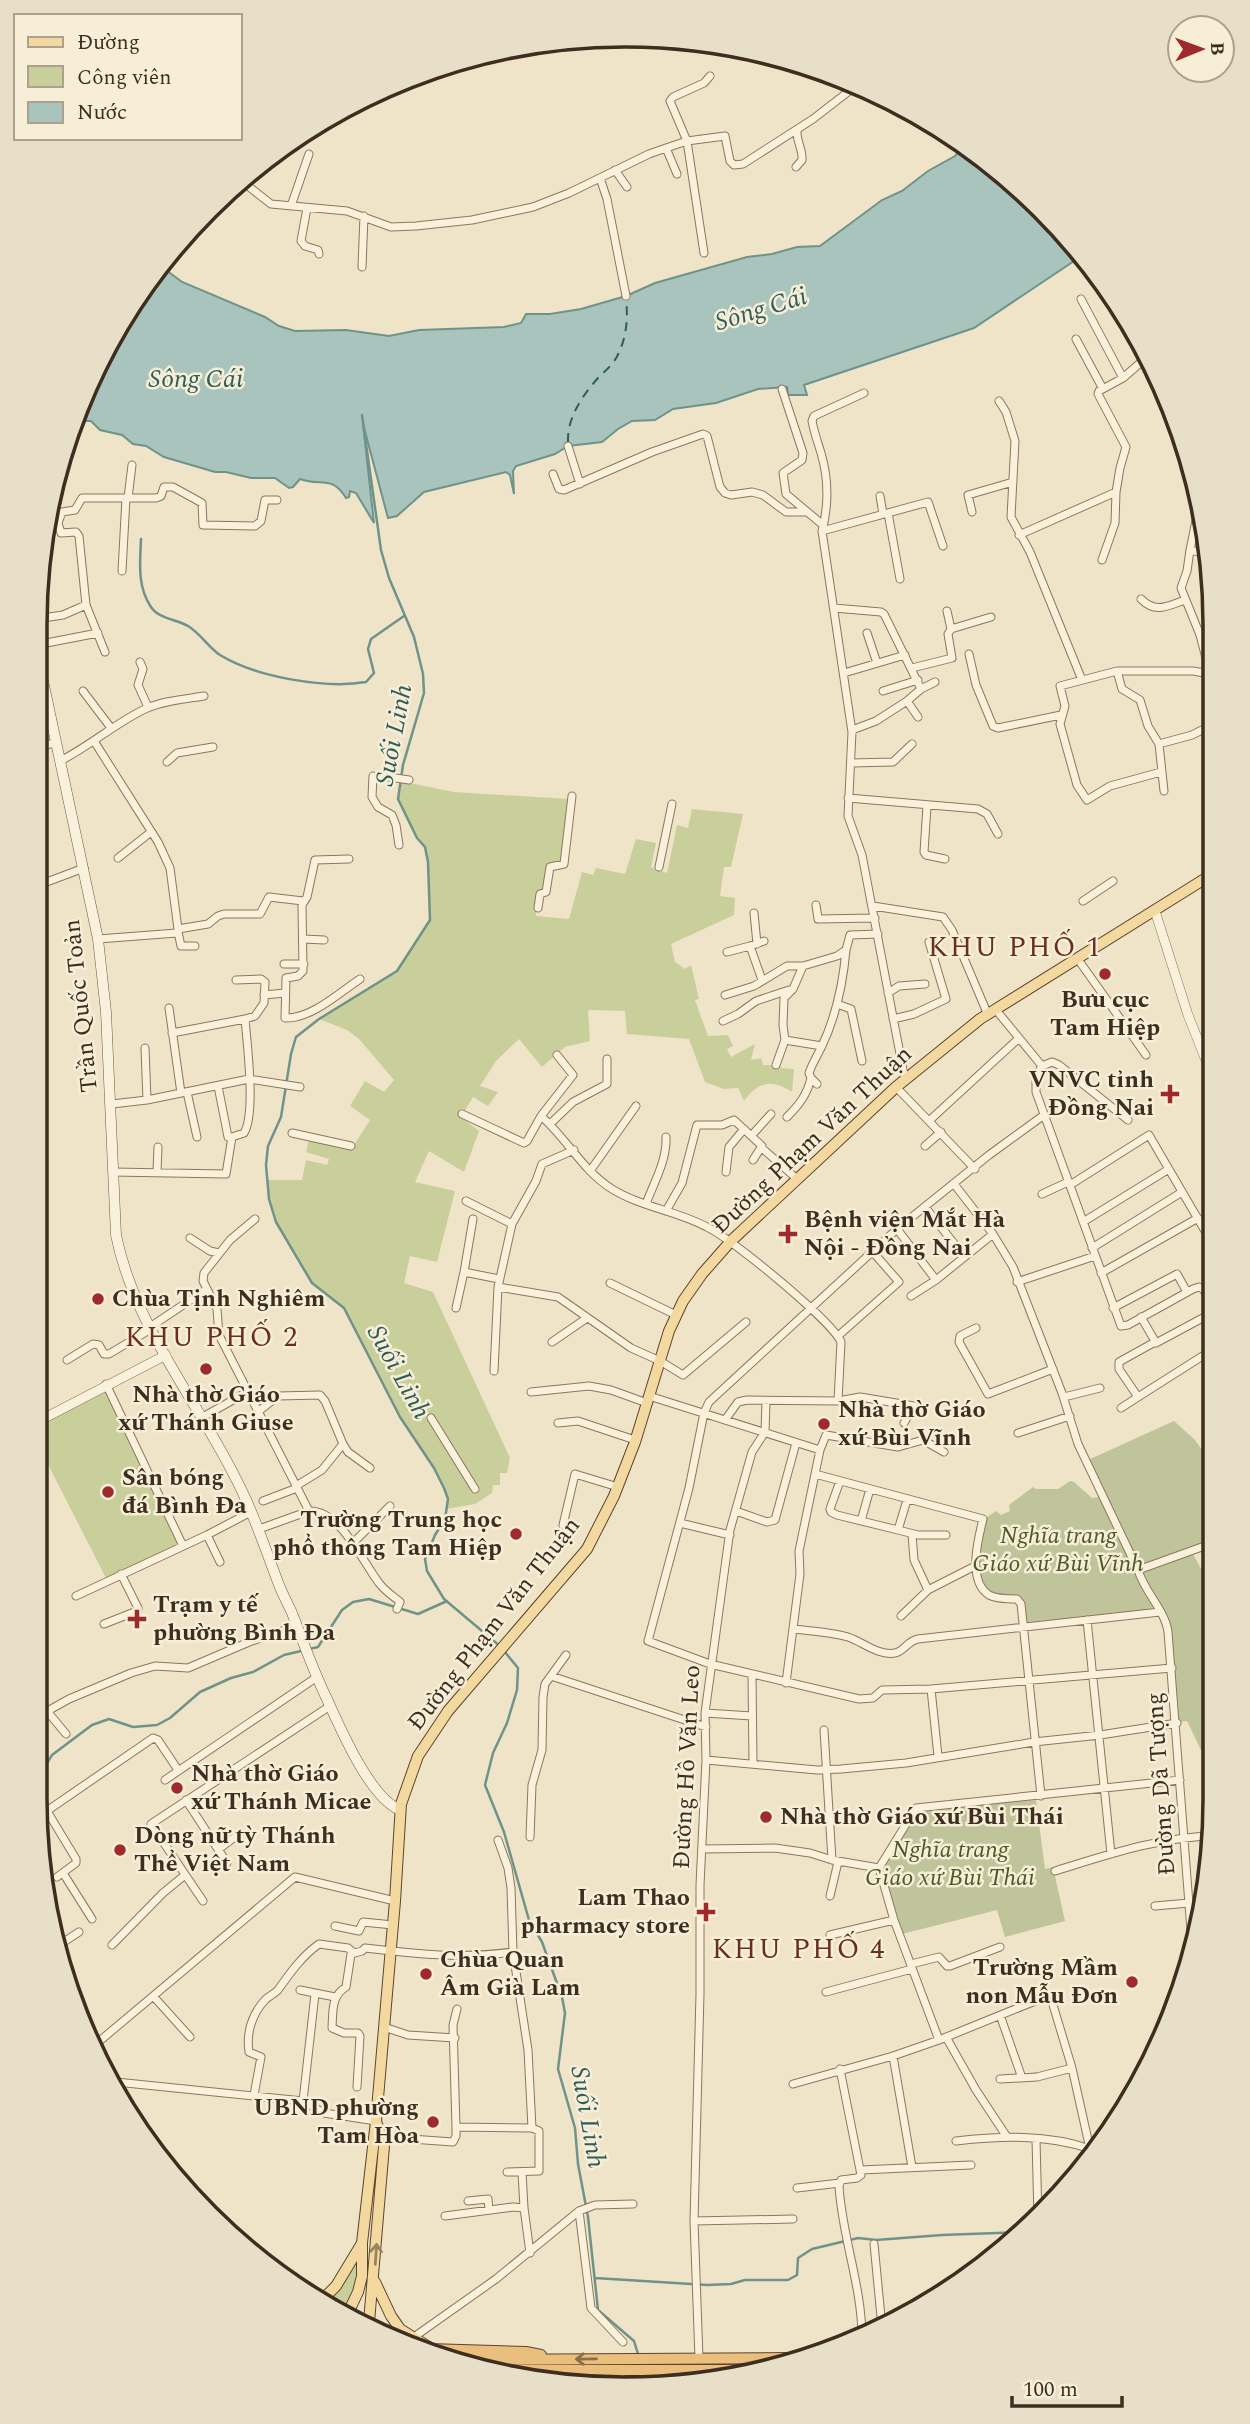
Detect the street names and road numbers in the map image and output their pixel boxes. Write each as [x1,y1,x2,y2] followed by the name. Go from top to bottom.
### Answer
[54,918,108,1094] street label: Trần Quốc Toản
[704,1037,921,1243] street label: Đường Phạm Văn Thuận
[399,1509,589,1739] street label: Đường Phạm Văn Thuận
[664,1664,710,1870] street label: Đường Hồ Văn Leo
[1137,1691,1185,1877] street label: Đường Dã Tượng

